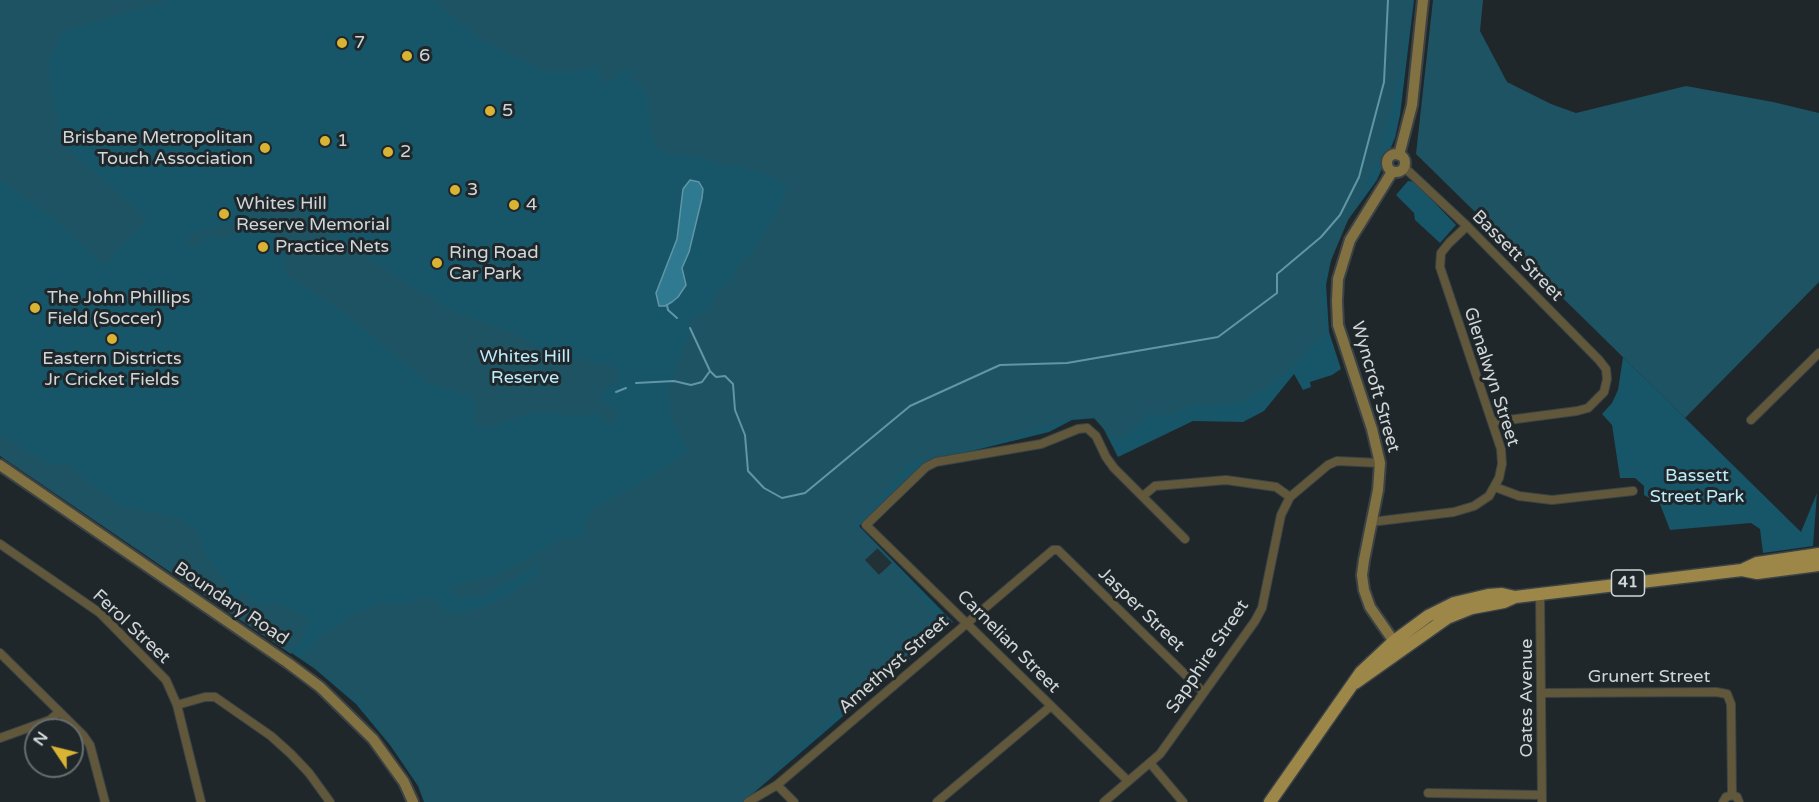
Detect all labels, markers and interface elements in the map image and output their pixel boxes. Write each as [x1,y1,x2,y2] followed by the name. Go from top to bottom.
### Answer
[354,32,365,54] place label: 7
[335,36,349,50] marker: 7
[419,45,430,67] place label: 6
[400,49,414,63] marker: 6
[502,100,513,122] place label: 5
[483,104,497,118] marker: 5
[62,127,253,170] place label: Brisbane Metropolitan Touch Association
[337,130,348,152] place label: 1
[318,134,332,148] marker: 1
[258,141,272,155] marker: Brisbane Metropolitan Touch Association
[400,141,411,163] place label: 2
[381,145,395,159] marker: 2
[467,179,478,201] place label: 3
[448,183,462,197] marker: 3
[236,193,390,236] place label: Whites Hill Reserve Memorial
[526,194,537,216] place label: 4
[507,198,521,212] marker: 4
[1467,206,1567,306] street label: Bassett Street
[217,207,231,221] marker: Whites Hill Reserve Memorial
[275,236,389,258] place label: Practice Nets
[256,240,270,254] marker: Practice Nets
[449,242,539,284] place label: Ring Road Car Park
[430,256,444,270] marker: Ring Road Car Park
[47,287,190,330] place label: The John Phillips Field (Soccer)
[28,301,42,315] marker: The John Phillips Field (Soccer)
[1458,305,1524,449] street label: Glenalwyn Street
[1346,319,1404,455] street label: Wyncroft Street
[105,332,119,346] marker: Eastern Districts Jr Cricket Fields
[480,346,570,388] park label: Whites Hill Reserve
[42,348,182,391] place label: Eastern Districts Jr Cricket Fields
[1650,465,1744,508] park label: Bassett Street Park
[170,558,292,650] street label: Boundary Road
[1093,563,1189,657] street label: Jasper Street
[1612,570,1644,596] road number: 41
[88,585,174,669] street label: Ferol Street
[952,586,1064,698] street label: Carnelian Street
[1162,596,1254,718] street label: Sapphire Street
[834,611,954,719] street label: Amethyst Street
[1516,638,1538,758] street label: Oates Avenue
[1588,666,1710,688] street label: Grunert Street
[24,718,84,778] north arrow
[29,728,53,750] text: N

